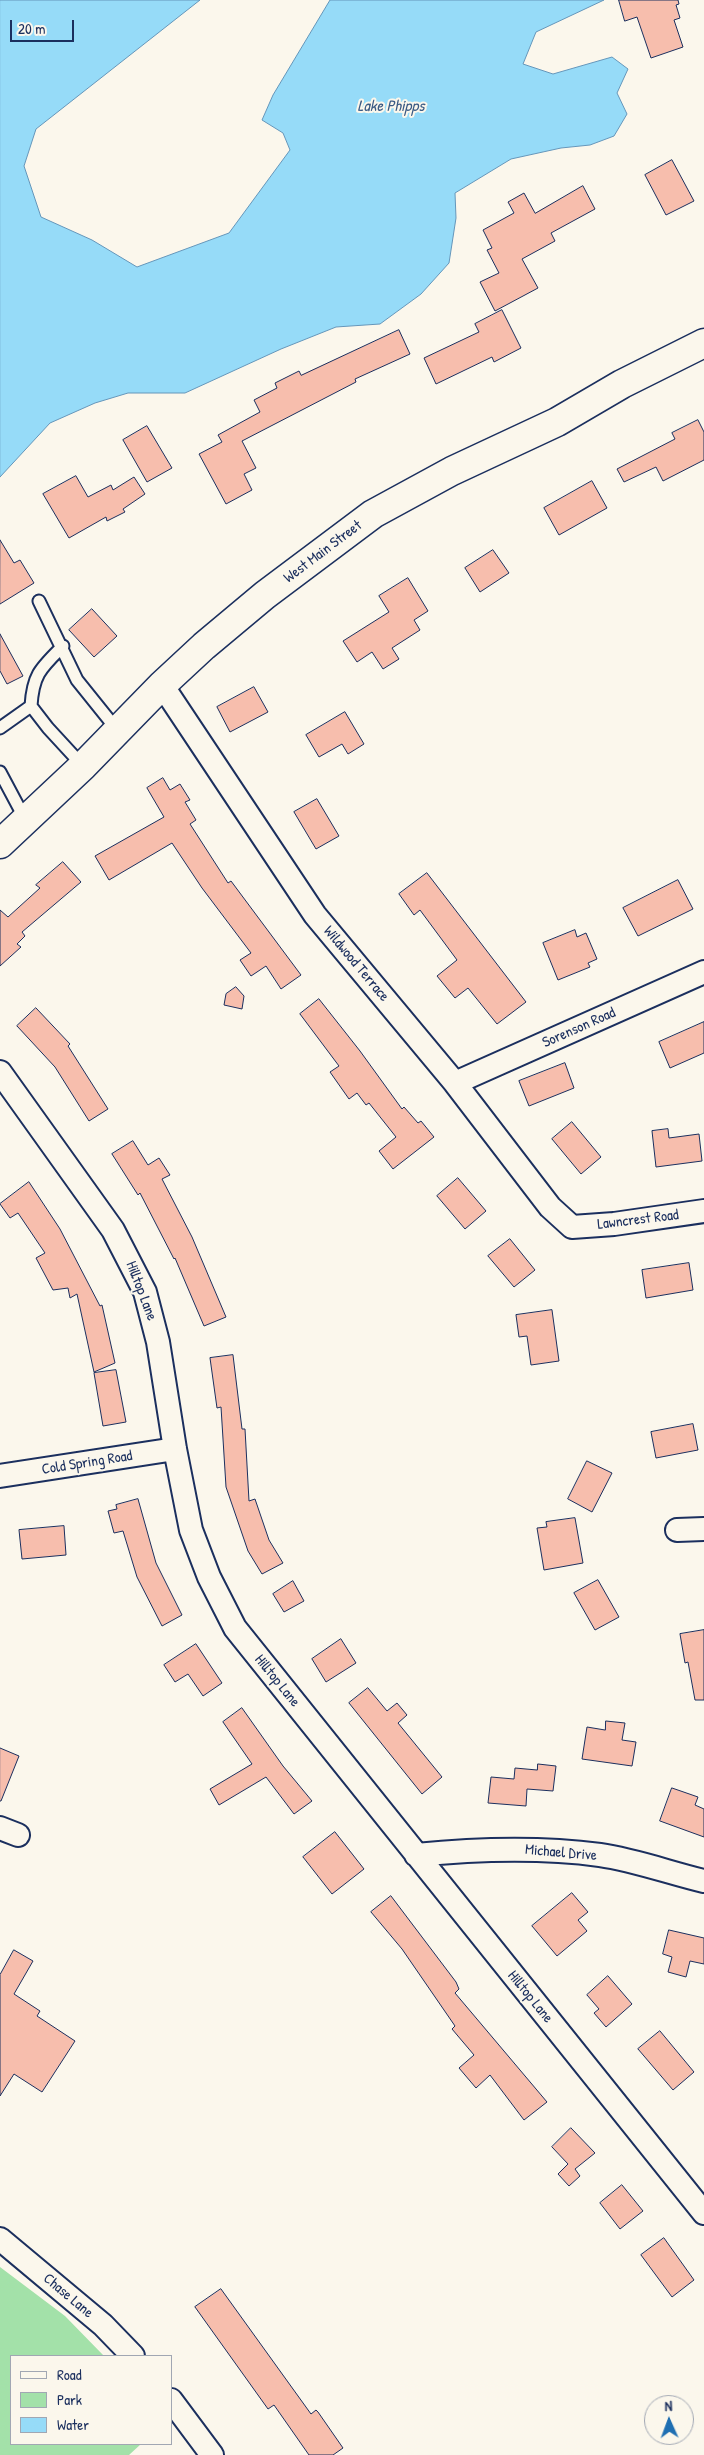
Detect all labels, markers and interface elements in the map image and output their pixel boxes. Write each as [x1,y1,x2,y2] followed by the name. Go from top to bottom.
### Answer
[12,10,76,42] scale bar
[18,18,45,39] text: 20 m
[358,97,424,117] water label: Lake Phipps
[280,517,366,587] street label: West Main Street
[319,923,393,1005] street label: Wildwood Terrace
[540,1004,618,1052] street label: Sorenson Road
[596,1206,680,1234] street label: Lawncrest Road
[121,1259,161,1323] street label: Hilltop Lane
[40,1447,134,1479] street label: Cold Spring Road
[250,1651,304,1711] street label: Hilltop Lane
[524,1841,598,1865] street label: Michael Drive
[503,1967,557,2027] street label: Hilltop Lane
[39,2270,97,2322] street label: Chase Lane
[10,2355,172,2445] legend
[57,2364,82,2385] text: Road
[57,2389,82,2410] text: Park
[644,2395,694,2445] north arrow
[664,2396,673,2415] text: N
[57,2414,89,2435] text: Water

